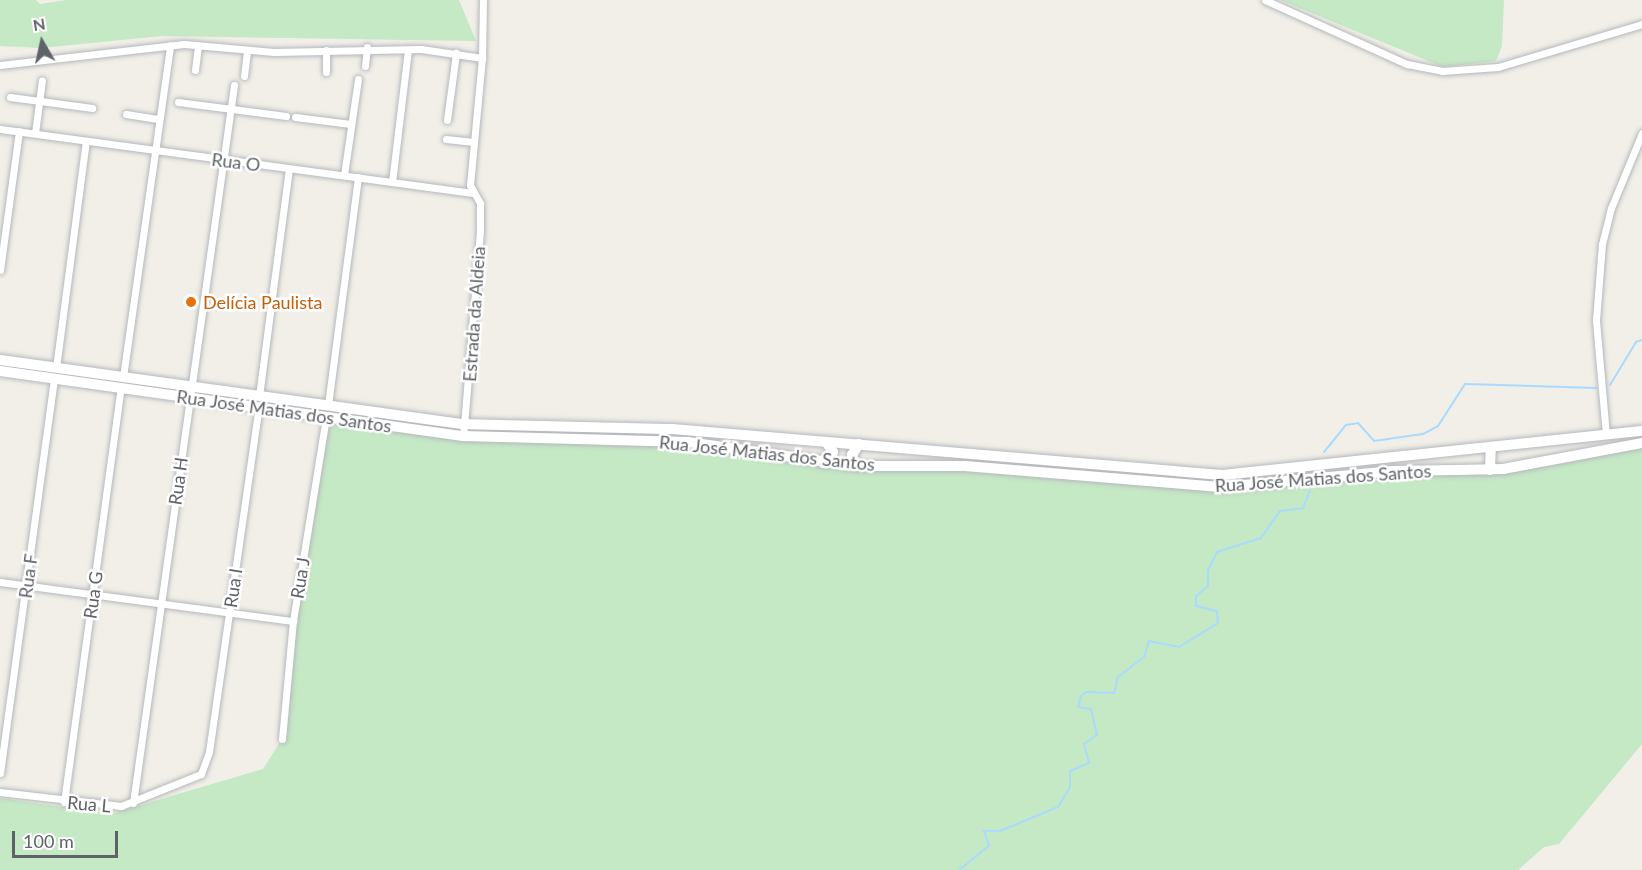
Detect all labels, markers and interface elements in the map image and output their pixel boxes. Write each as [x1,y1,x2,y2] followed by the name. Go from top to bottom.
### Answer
[12,12,72,72] north arrow
[32,13,47,34] text: N
[210,148,262,176] street label: Rua O
[458,245,490,383] street label: Estrada da Aldeia
[203,291,322,313] place label: Delícia Paulista
[184,295,198,309] marker: Delícia Paulista
[175,385,393,437] street label: Rua José Matias dos Santos
[658,431,876,475] street label: Rua José Matias dos Santos
[164,456,192,506] street label: Rua H
[1214,460,1432,496] street label: Rua José Matias dos Santos
[14,552,42,600] street label: Rua F
[286,556,314,600] street label: Rua J
[220,567,246,609] street label: Rua I
[79,570,107,620] street label: Rua G
[66,791,112,817] street label: Rua L
[15,819,122,857] scale bar
[23,830,74,852] text: 100 m

